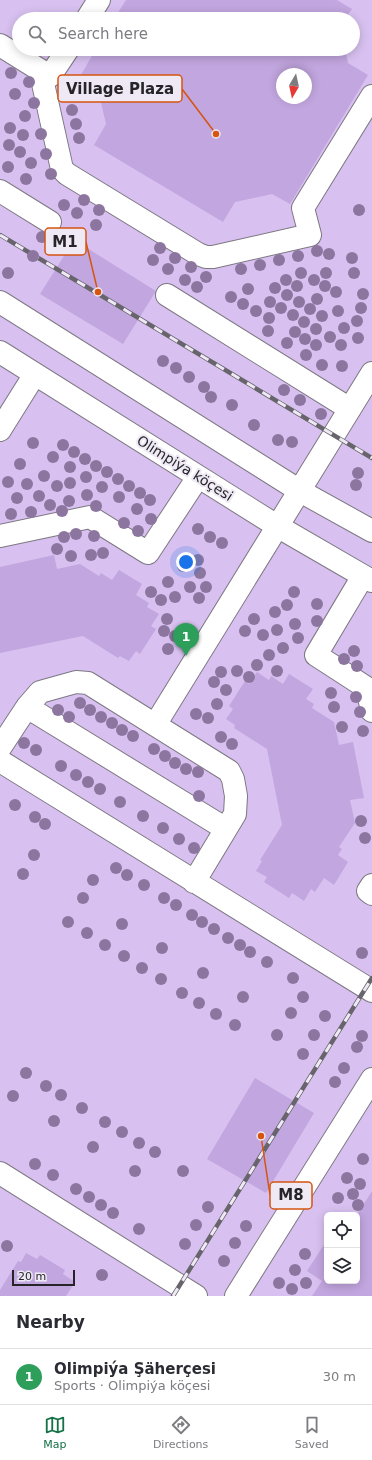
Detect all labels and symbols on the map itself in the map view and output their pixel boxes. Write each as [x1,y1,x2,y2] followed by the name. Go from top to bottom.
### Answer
[276,68,312,104] north arrow
[58,75,182,102] callout: Village Plaza
[66,80,174,98] text: Village Plaza
[45,228,86,255] callout: M1
[52,233,78,251] text: M1
[134,432,236,504] street label: Olimpiýa köçesi
[176,552,196,572] your location
[173,623,199,656] pin: 1
[270,1182,312,1209] callout: M8
[278,1186,304,1204] text: M8
[12,1268,75,1287] scale bar

